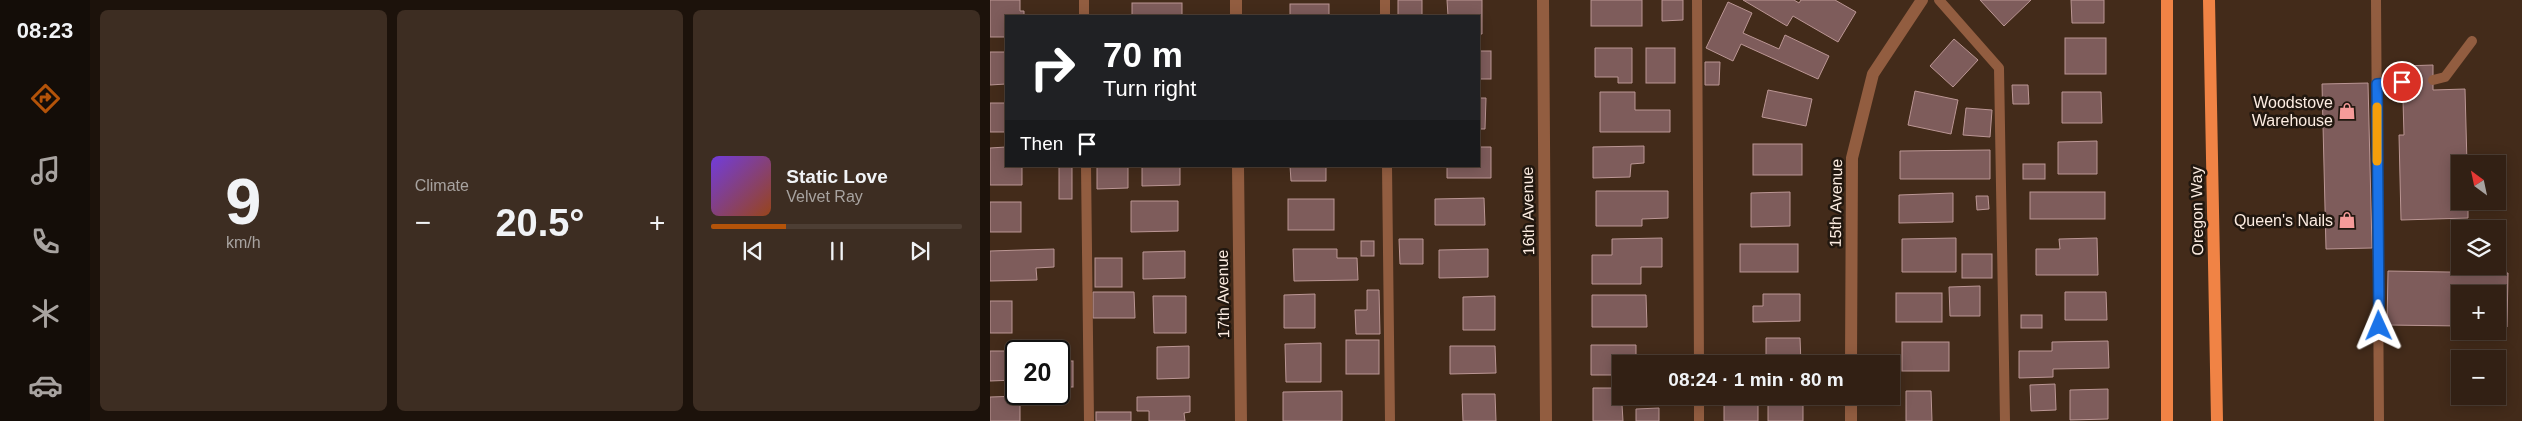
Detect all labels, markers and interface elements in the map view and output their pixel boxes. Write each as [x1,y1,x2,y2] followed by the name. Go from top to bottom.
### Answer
[17,18,73,43] text: 08:23
[1020,35,1085,100] icon: right
[1103,35,1183,74] text: 70 m
[2381,61,2423,103] pin
[2388,68,2416,96] icon: arrive
[1103,76,1196,101] text: Turn right
[28,81,63,116] icon: directions
[2252,94,2333,129] place label: Woodstove Warehouse
[2337,101,2357,121] shop icon: Woodstove Warehouse
[1073,130,1101,158] icon: arrive
[1020,133,1063,154] text: Then
[28,153,63,188] icon: music
[2451,155,2506,210] north arrow
[2451,155,2506,405] map controls
[1827,158,1845,247] street label: 15th Avenue
[225,165,261,238] text: 9
[786,166,888,187] text: Static Love
[1519,166,1537,255] street label: 16th Avenue
[2188,166,2206,256] street label: Oregon Way
[415,177,469,194] text: Climate
[786,188,863,205] text: Velvet Ray
[495,202,585,244] text: 20.5°
[415,207,431,238] text: −
[649,207,665,238] text: +
[2337,210,2357,230] shop icon: Queen's Nails
[2234,212,2333,229] place label: Queen's Nails
[2451,220,2506,275] button: layers
[28,224,63,259] icon: phone
[226,234,261,251] text: km/h
[739,237,767,265] icon: previous
[823,237,851,265] icon: pause
[906,237,934,265] icon: next
[1214,249,1232,338] street label: 17th Avenue
[2451,285,2506,340] button: +
[28,296,63,331] icon: climate
[2352,299,2404,351] position arrow
[1005,340,1070,405] speed limit sign: 20
[2451,350,2506,405] button: −
[28,368,63,403] icon: car
[1668,369,1844,390] text: 08:24 · 1 min · 80 m

